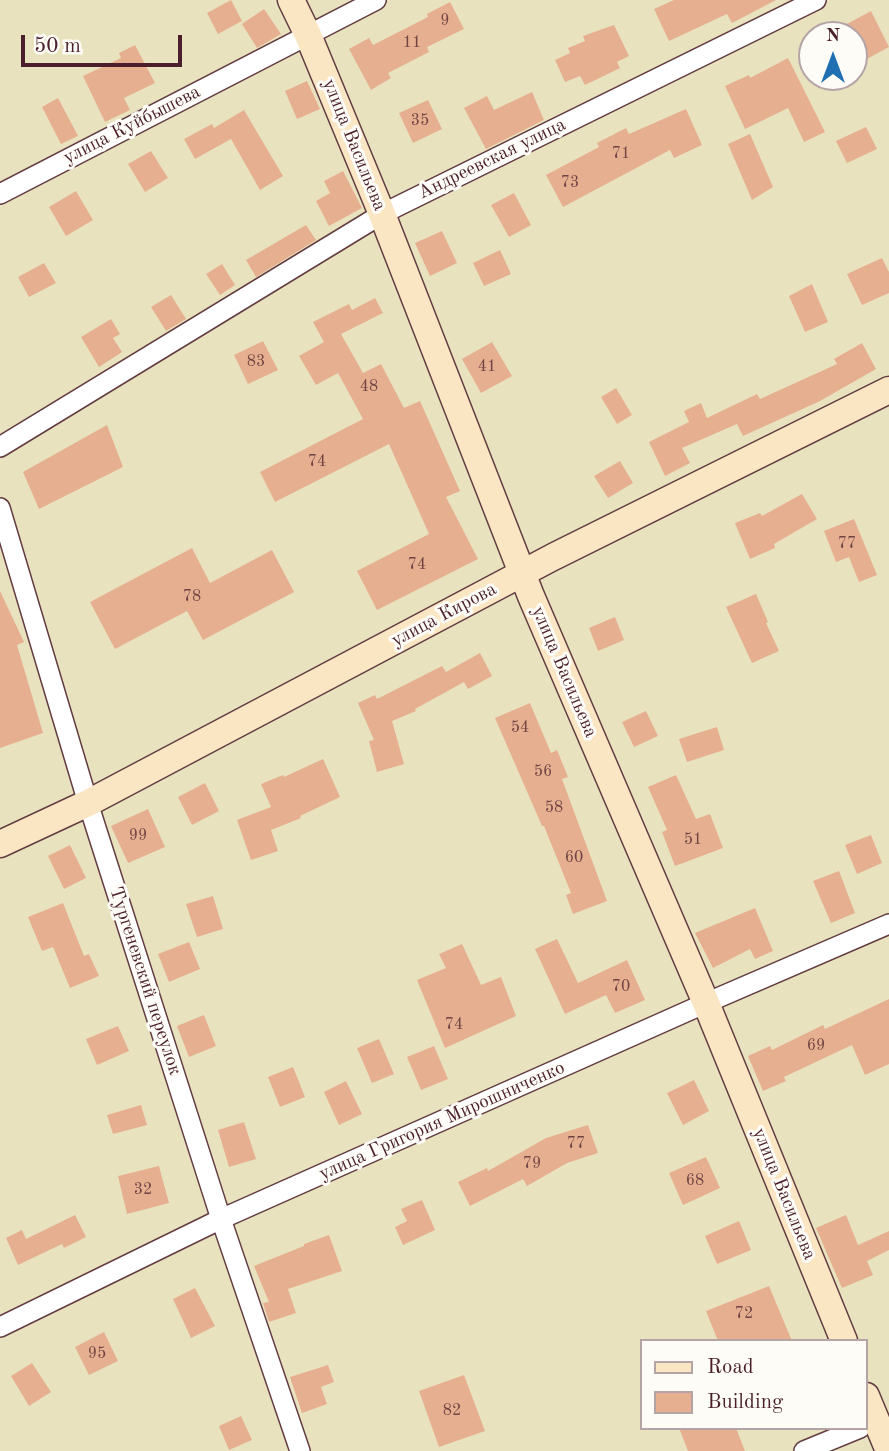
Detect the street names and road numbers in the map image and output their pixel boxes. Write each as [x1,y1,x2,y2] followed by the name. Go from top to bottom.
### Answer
[317,76,391,214] street label: улица Васильева
[60,81,204,169] street label: улица Куйбышева
[414,113,570,205] street label: Андреевская улица
[388,578,500,652] street label: улица Кирова
[526,603,602,741] street label: улица Васильева
[104,884,186,1078] street label: Тургеневский переулок
[316,1056,568,1186] street label: улица Григория Мирошниченко
[747,1125,821,1263] street label: улица Васильева

